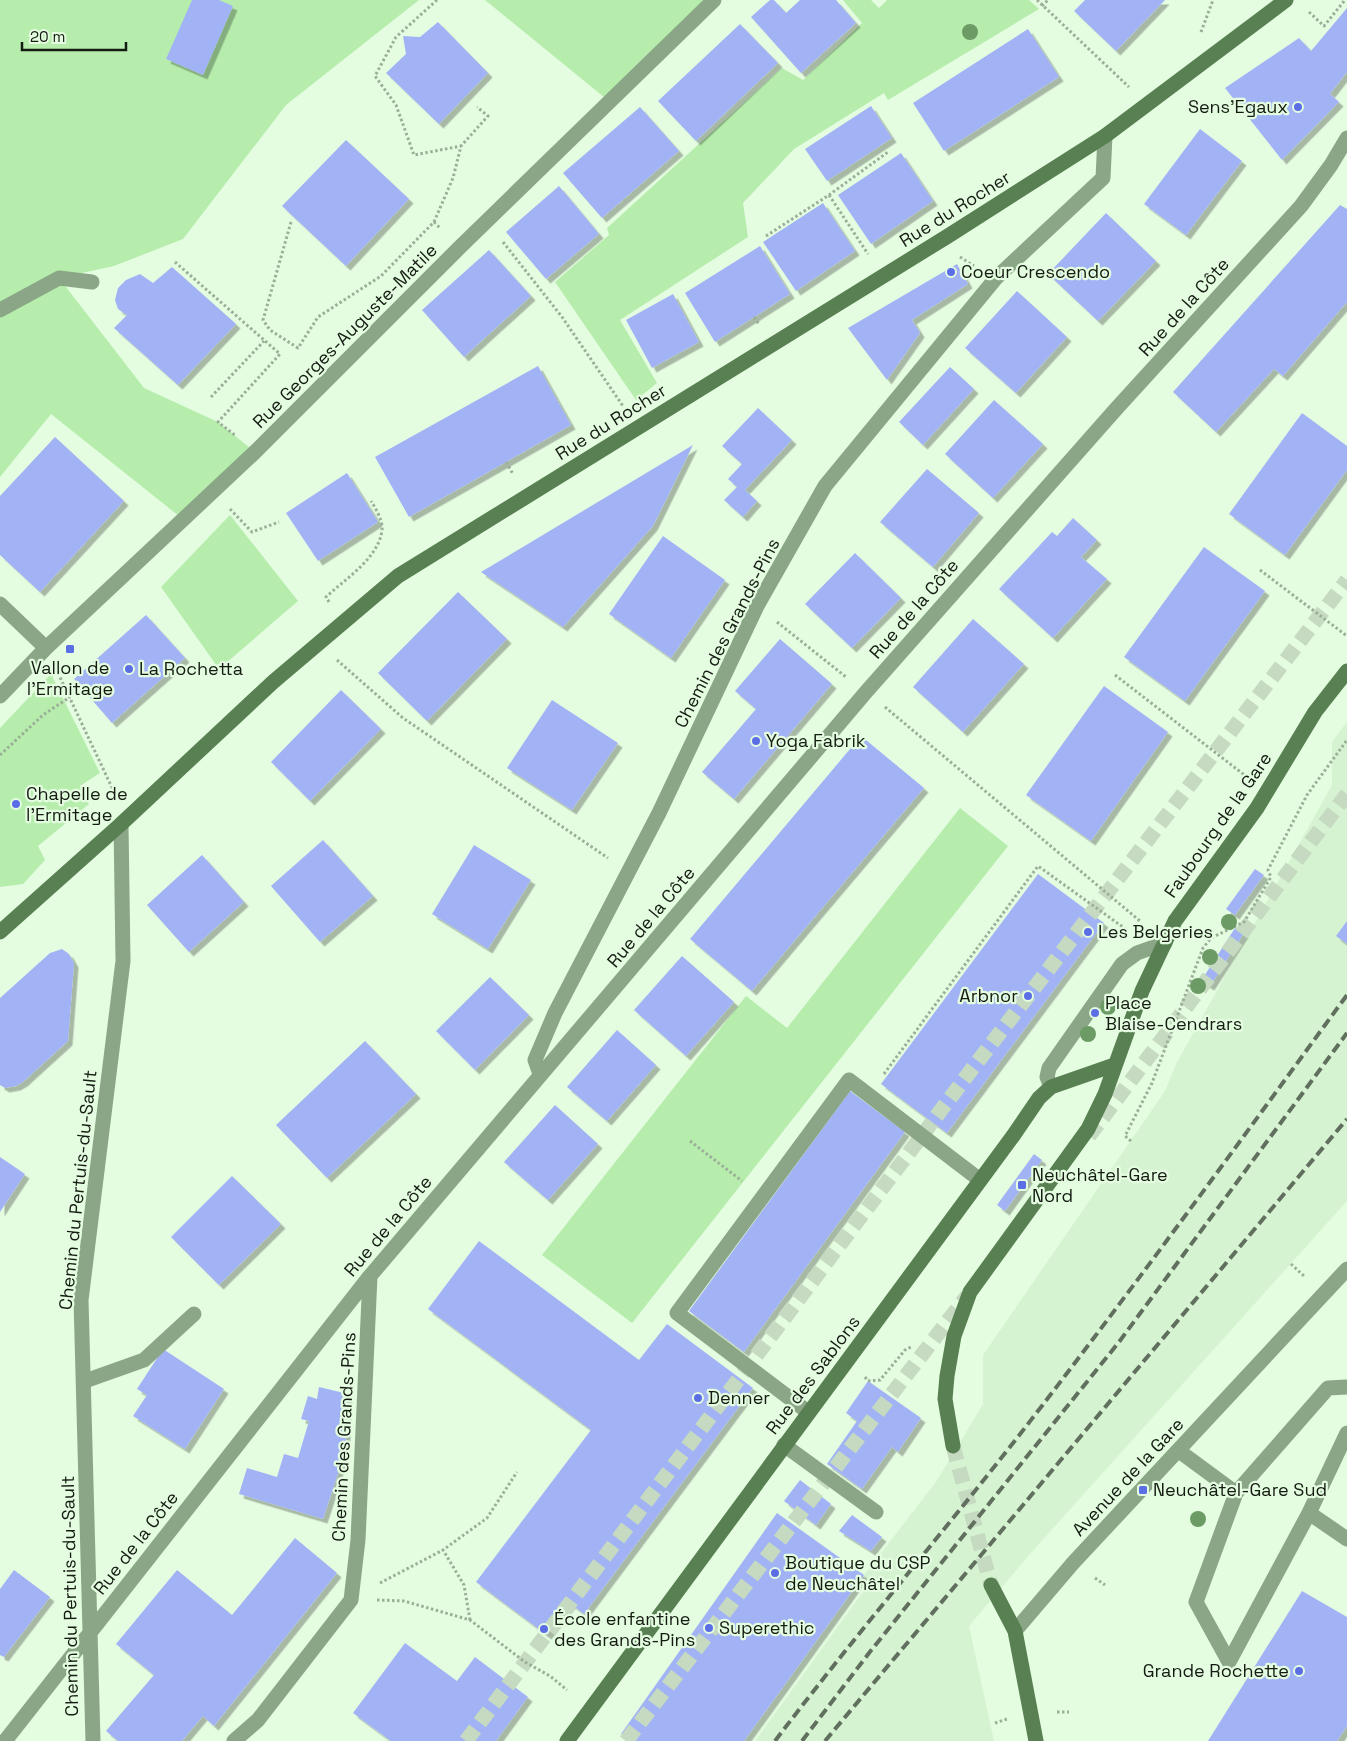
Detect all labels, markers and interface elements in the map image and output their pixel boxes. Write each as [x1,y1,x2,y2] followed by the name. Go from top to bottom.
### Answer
[22,20,126,52] scale bar
[30,27,65,46] text: 20 m
[1188,95,1288,118] place label: Sens'Egaux
[1292,101,1304,113] marker: Sens'Egaux
[895,165,1015,252] street label: Rue du Rocher
[248,239,442,433] street label: Rue Georges-Auguste-Matile
[1133,253,1234,361] street label: Rue de la Côte
[961,260,1110,283] place label: Coeur Crescendo
[945,266,957,278] marker: Coeur Crescendo
[551,378,671,465] street label: Rue du Rocher
[669,534,784,732] street label: Chemin des Grands-Pins
[864,554,963,663] street label: Rue de la Côte
[64,643,76,655] marker: Vallon de l'Ermitage
[27,656,113,700] place label: Vallon de l'Ermitage
[139,657,243,680] place label: La Rochetta
[123,663,135,675] marker: La Rochetta
[766,729,866,752] place label: Yoga Fabrik
[750,735,762,747] marker: Yoga Fabrik
[1159,747,1277,902] street label: Faubourg de la Gare
[26,782,128,826] place label: Chapelle de l'Ermitage
[10,798,22,810] marker: Chapelle de l'Ermitage
[602,861,700,972] street label: Rue de la Côte
[1098,920,1213,943] place label: Les Belgeries
[1082,926,1094,938] marker: Les Belgeries
[959,984,1018,1007] place label: Arbnor
[1022,990,1034,1002] marker: Arbnor
[1105,991,1242,1035] place label: Place Blaise-Cendrars
[1089,1007,1101,1019] marker: Place Blaise-Cendrars
[53,1069,102,1311] street label: Chemin du Pertuis-du-Sault
[1032,1163,1168,1207] place label: Neuchâtel-Gare Nord
[339,1170,437,1281] street label: Rue de la Côte
[1016,1179,1028,1191] marker: Neuchâtel-Gare Nord
[760,1311,865,1439] street label: Rue des Sablons
[327,1332,360,1542] street label: Chemin des Grands-Pins
[708,1386,770,1409] place label: Denner
[692,1392,704,1404] marker: Denner
[1067,1413,1188,1541] street label: Avenue de la Gare
[56,1475,83,1717] street label: Chemin du Pertuis-du-Sault
[1153,1478,1327,1501] place label: Neuchâtel-Gare Sud
[1137,1484,1149,1496] marker: Neuchâtel-Gare Sud
[88,1486,183,1599] street label: Rue de la Côte
[785,1551,930,1595] place label: Boutique du CSP de Neuchâtel
[769,1567,781,1579] marker: Boutique du CSP de Neuchâtel
[554,1607,695,1651] place label: École enfantine des Grands-Pins
[719,1616,815,1639] place label: Superethic
[703,1622,715,1634] marker: Superethic
[538,1623,550,1635] marker: École enfantine des Grands-Pins
[1143,1659,1289,1682] place label: Grande Rochette
[1293,1665,1305,1677] marker: Grande Rochette

